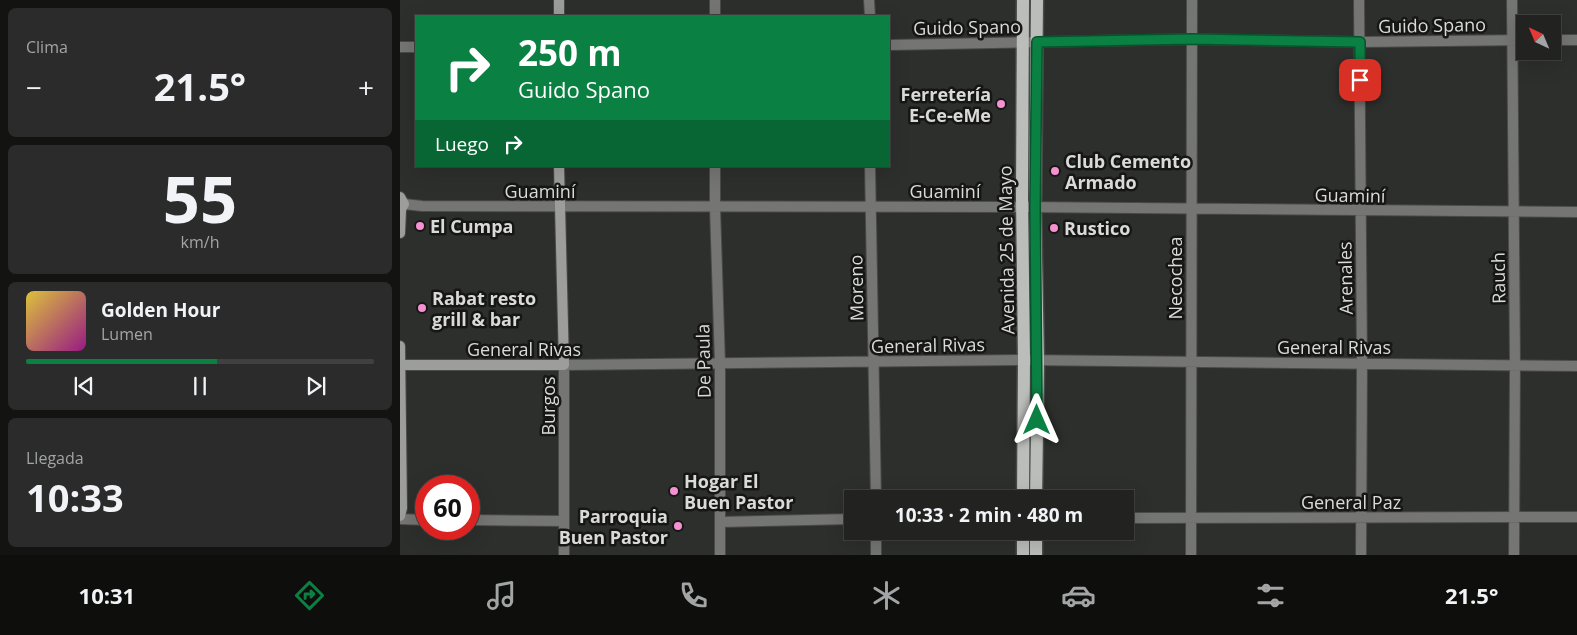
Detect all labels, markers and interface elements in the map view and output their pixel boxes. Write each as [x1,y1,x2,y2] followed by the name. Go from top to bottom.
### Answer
[1378,12,1486,38] street label: Guido Spano
[913,14,1021,40] street label: Guido Spano
[1516,15,1561,60] north arrow
[1516,15,1561,60] map controls
[518,29,622,76] text: 250 m
[435,35,500,100] icon: right
[26,36,68,58] text: Clima
[1339,59,1381,101] pin
[154,60,246,112] text: 21.5°
[1346,66,1374,94] icon: arrive
[26,68,42,106] text: −
[358,68,374,106] text: +
[518,74,650,104] text: Guido Spano
[901,82,991,127] place label: Ferretería E-Ce-eMe
[995,98,1007,110] marker: Ferretería E-Ce-eMe
[499,130,527,158] icon: right
[435,131,489,157] text: Luego
[1065,149,1191,194] place label: Club Cemento Armado
[163,154,237,242] text: 55
[993,165,1019,335] street label: Avenida 25 de Mayo
[1049,165,1061,177] marker: Club Cemento Armado
[505,179,576,203] street label: Guaminí
[910,179,981,203] street label: Guaminí
[1314,182,1386,208] street label: Guaminí
[430,214,514,238] place label: El Cumpa
[1064,216,1130,240] place label: Rustico
[414,220,426,232] marker: El Cumpa
[1048,222,1060,234] marker: Rustico
[181,231,219,253] text: km/h
[1163,237,1187,319] street label: Necochea
[1332,241,1358,315] street label: Arenales
[1486,252,1510,304] street label: Rauch
[843,255,869,321] street label: Moreno
[432,286,536,331] place label: Rabat resto grill & bar
[101,297,220,323] text: Golden Hour
[416,302,428,314] marker: Rabat resto grill & bar
[101,323,153,345] text: Lumen
[690,324,716,398] street label: De Paula
[871,332,985,358] street label: General Rivas
[1277,335,1391,359] street label: General Rivas
[467,337,581,361] street label: General Rivas
[70,372,98,400] icon: previous
[186,372,214,400] icon: pause
[302,372,330,400] icon: next
[536,376,560,436] street label: Burgos
[1010,393,1062,445] position arrow
[26,447,84,469] text: Llegada
[684,469,793,514] place label: Hogar El Buen Pastor
[26,471,124,523] text: 10:33
[415,475,480,540] speed limit sign: 60
[668,485,680,497] marker: Hogar El Buen Pastor
[1301,490,1401,514] street label: General Paz
[895,502,1083,528] text: 10:33 · 2 min · 480 m
[559,504,668,549] place label: Parroquia Buen Pastor
[672,520,684,532] marker: Parroquia Buen Pastor
[292,578,327,613] icon: directions
[484,578,519,613] icon: music
[676,578,711,613] icon: phone
[869,578,904,613] icon: climate
[1061,578,1096,613] icon: car
[1253,578,1288,613] icon: filters
[79,580,135,610] text: 10:31
[1445,580,1498,610] text: 21.5°

